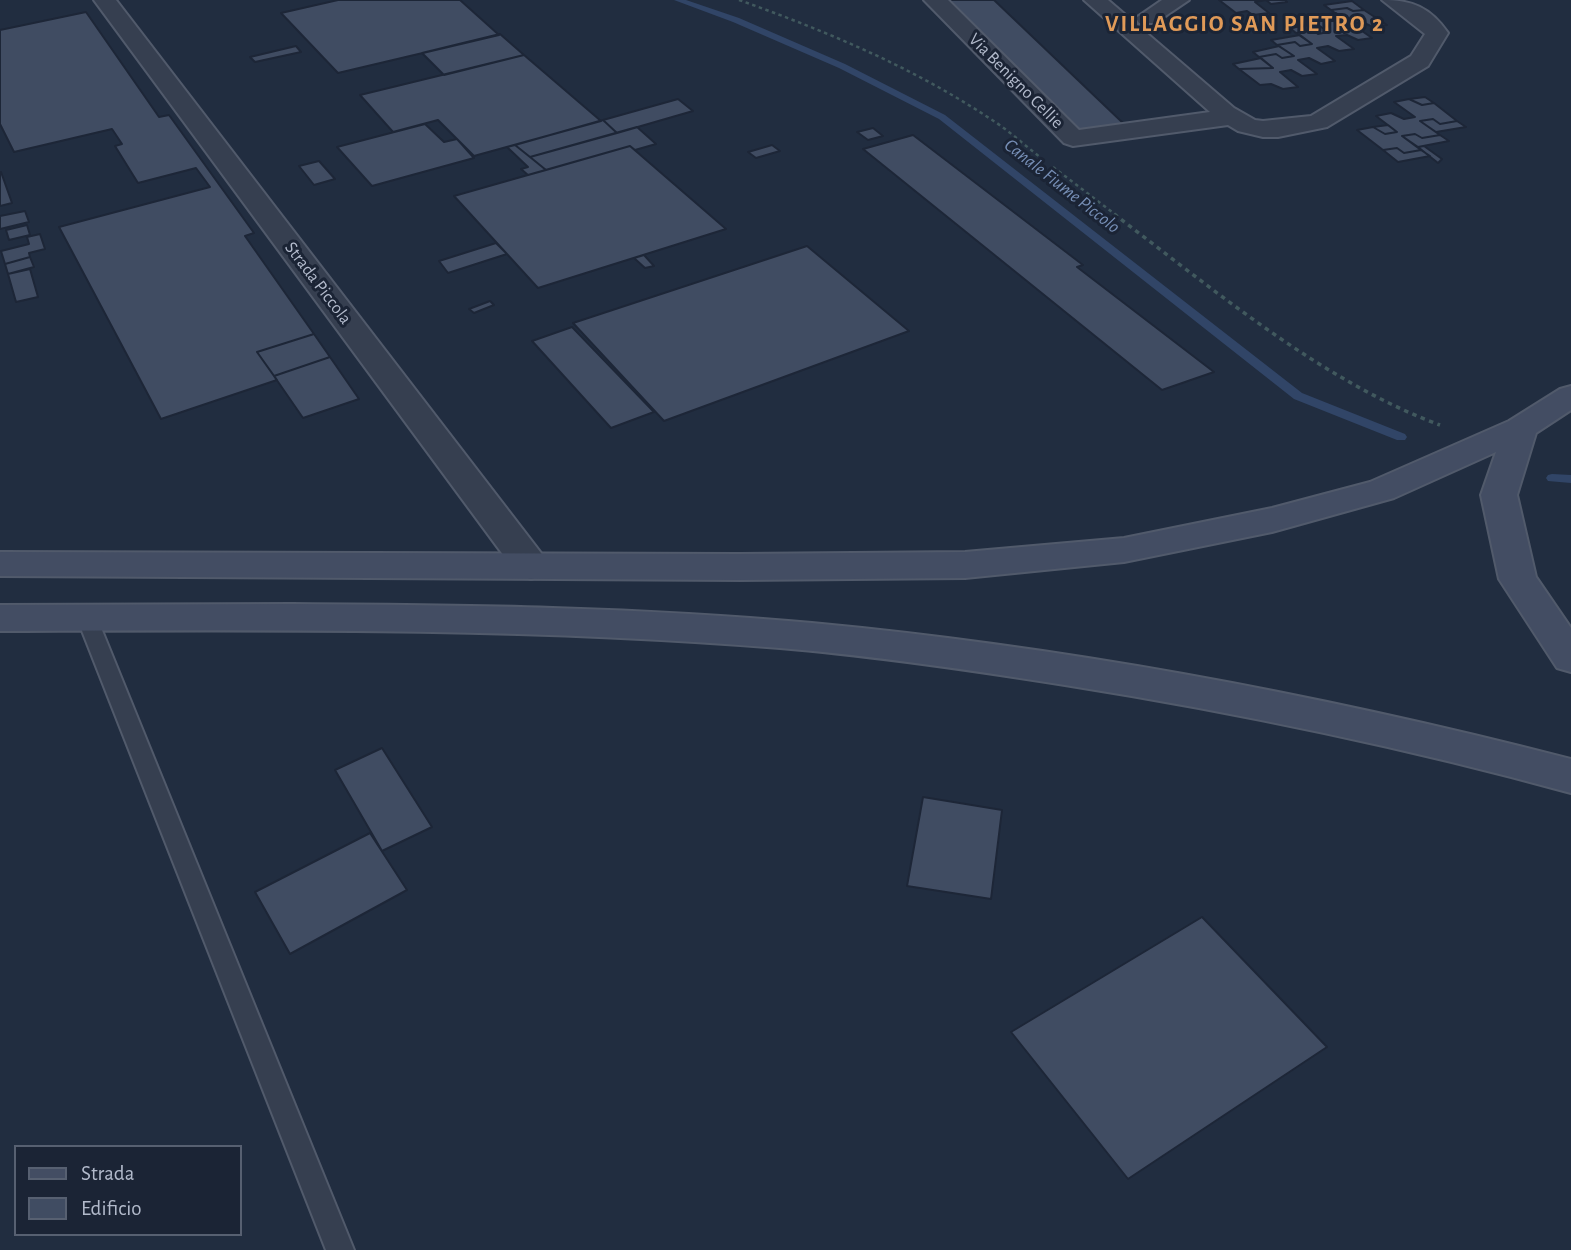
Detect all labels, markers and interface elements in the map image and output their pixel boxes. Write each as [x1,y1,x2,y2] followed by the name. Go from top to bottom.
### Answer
[1108,10,1382,38] district label: VILLAGGIO SAN PIETRO 2
[964,29,1068,133] street label: Via Benigno Cellie
[1000,134,1124,238] water label: Canale Fiume Piccolo
[280,237,356,329] street label: Strada Piccola
[14,1145,242,1236] legend
[81,1163,134,1184] text: Strada
[81,1198,142,1219] text: Edificio

